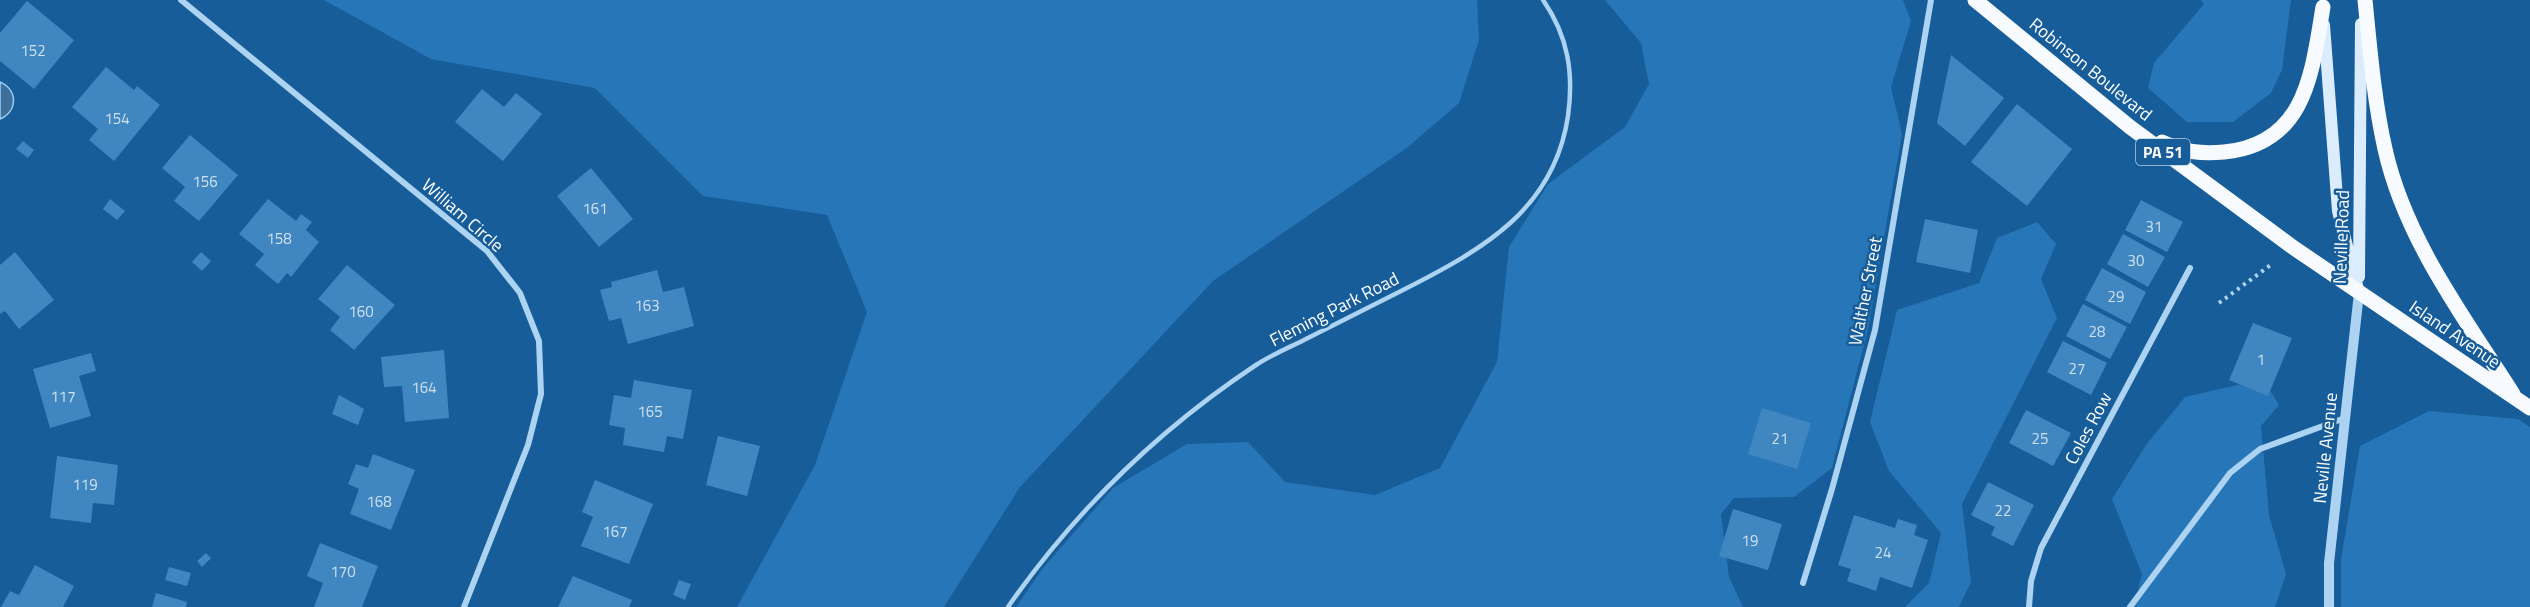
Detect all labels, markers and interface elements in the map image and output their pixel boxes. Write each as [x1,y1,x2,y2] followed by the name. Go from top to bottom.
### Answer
[2024,11,2158,127] street label: Robinson Boulevard
[20,39,46,62] house number: 152
[104,107,130,130] house number: 154
[2136,139,2190,165] road number: PA 51
[192,170,218,193] house number: 156
[416,172,510,258] street label: William Circle
[2326,190,2356,284] street label: Neville Road
[582,197,608,220] house number: 161
[2146,215,2162,238] house number: 31
[266,227,292,250] house number: 158
[1841,234,1889,348] street label: Walther Street
[2128,249,2144,272] house number: 30
[1265,265,1403,353] street label: Fleming Park Road
[2108,285,2124,308] house number: 29
[2404,293,2506,375] street label: Island Avenue
[634,294,660,317] house number: 163
[348,300,374,323] house number: 160
[2089,320,2105,343] house number: 28
[2257,348,2265,371] house number: 1
[2069,357,2085,380] house number: 27
[411,376,437,399] house number: 164
[50,385,76,408] house number: 117
[2058,387,2119,469] street label: Coles Row
[2306,391,2344,505] street label: Neville Avenue
[637,400,663,423] house number: 165
[1772,427,1788,450] house number: 21
[2032,427,2048,450] house number: 25
[72,473,98,496] house number: 119
[366,490,392,513] house number: 168
[1995,499,2011,522] house number: 22
[602,520,628,543] house number: 167
[1742,529,1758,552] house number: 19
[1875,541,1891,564] house number: 24
[330,560,356,583] house number: 170

